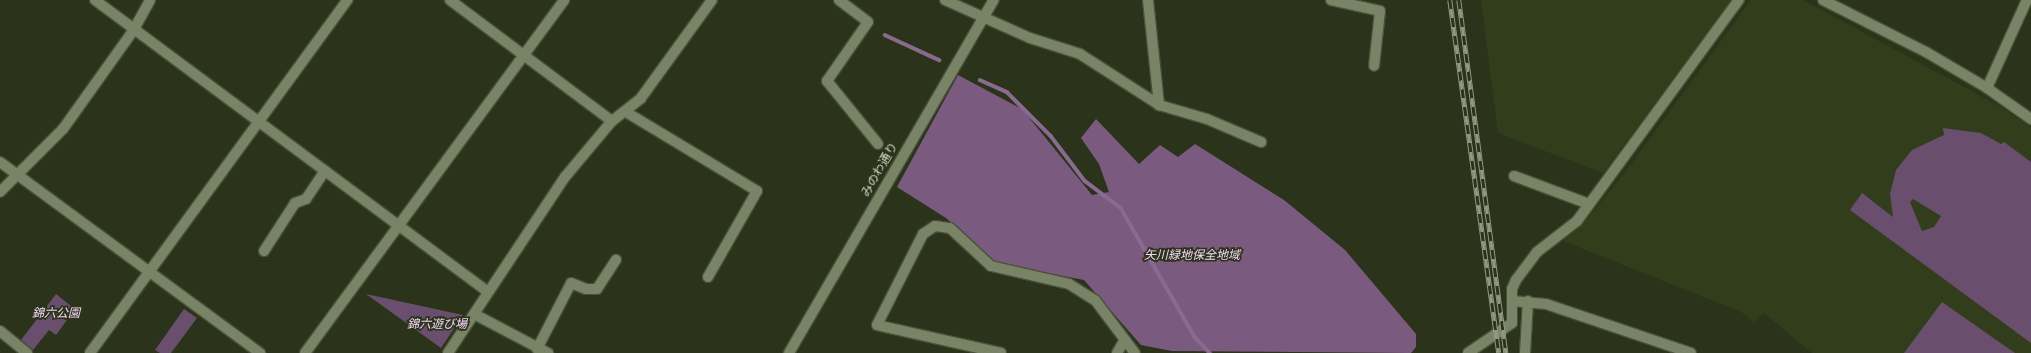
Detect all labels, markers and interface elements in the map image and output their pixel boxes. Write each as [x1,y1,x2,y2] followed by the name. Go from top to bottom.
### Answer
[859,140,901,200] street label: みのわ通り
[1144,249,1240,263] park label: 矢川緑地保全地域
[32,307,80,321] park label: 錦六公園
[407,318,467,332] park label: 錦六遊び場

